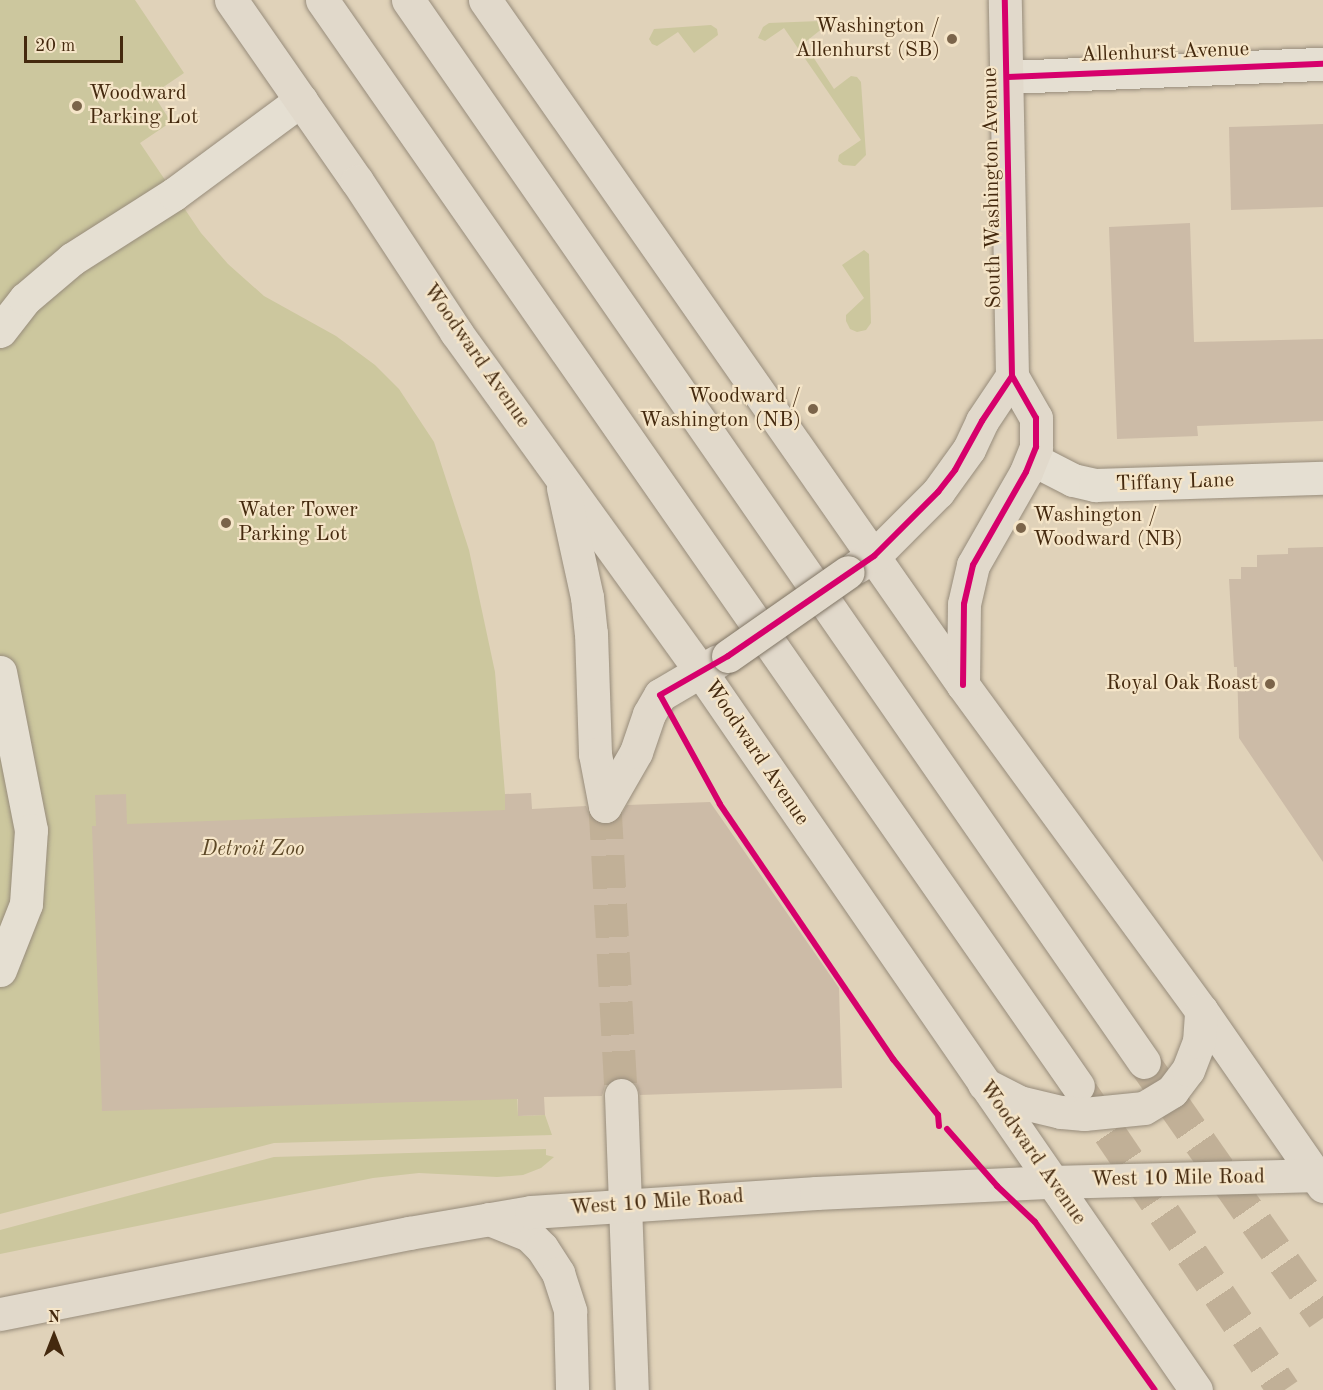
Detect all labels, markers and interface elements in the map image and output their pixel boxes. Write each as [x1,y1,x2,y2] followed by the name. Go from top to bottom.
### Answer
[795,14,940,64] place label: Washington / Allenhurst (SB)
[27,24,126,62] scale bar
[945,32,959,46] marker: Washington / Allenhurst (SB)
[35,37,75,55] text: 20 m
[1080,37,1250,69] street label: Allenhurst Avenue
[978,67,1008,309] street label: South Washington Avenue
[89,81,198,131] place label: Woodward Parking Lot
[70,99,84,113] marker: Woodward Parking Lot
[417,279,535,433] street label: Woodward Avenue
[640,384,801,434] place label: Woodward / Washington (NB)
[806,402,820,416] marker: Woodward / Washington (NB)
[1115,468,1235,498] street label: Tiffany Lane
[238,498,358,548] place label: Water Tower Parking Lot
[1033,503,1183,553] place label: Washington / Woodward (NB)
[219,516,233,530] marker: Water Tower Parking Lot
[1014,521,1028,535] marker: Washington / Woodward (NB)
[1106,671,1258,697] place label: Royal Oak Roast
[698,675,814,831] street label: Woodward Avenue
[1263,677,1277,691] marker: Royal Oak Roast
[201,837,305,863] park label: Detroit Zoo
[973,1076,1091,1230] street label: Woodward Avenue
[1091,1165,1265,1193] street label: West 10 Mile Road
[569,1184,745,1222] street label: West 10 Mile Road
[24,1306,84,1366] north arrow
[48,1310,60,1326] text: N

